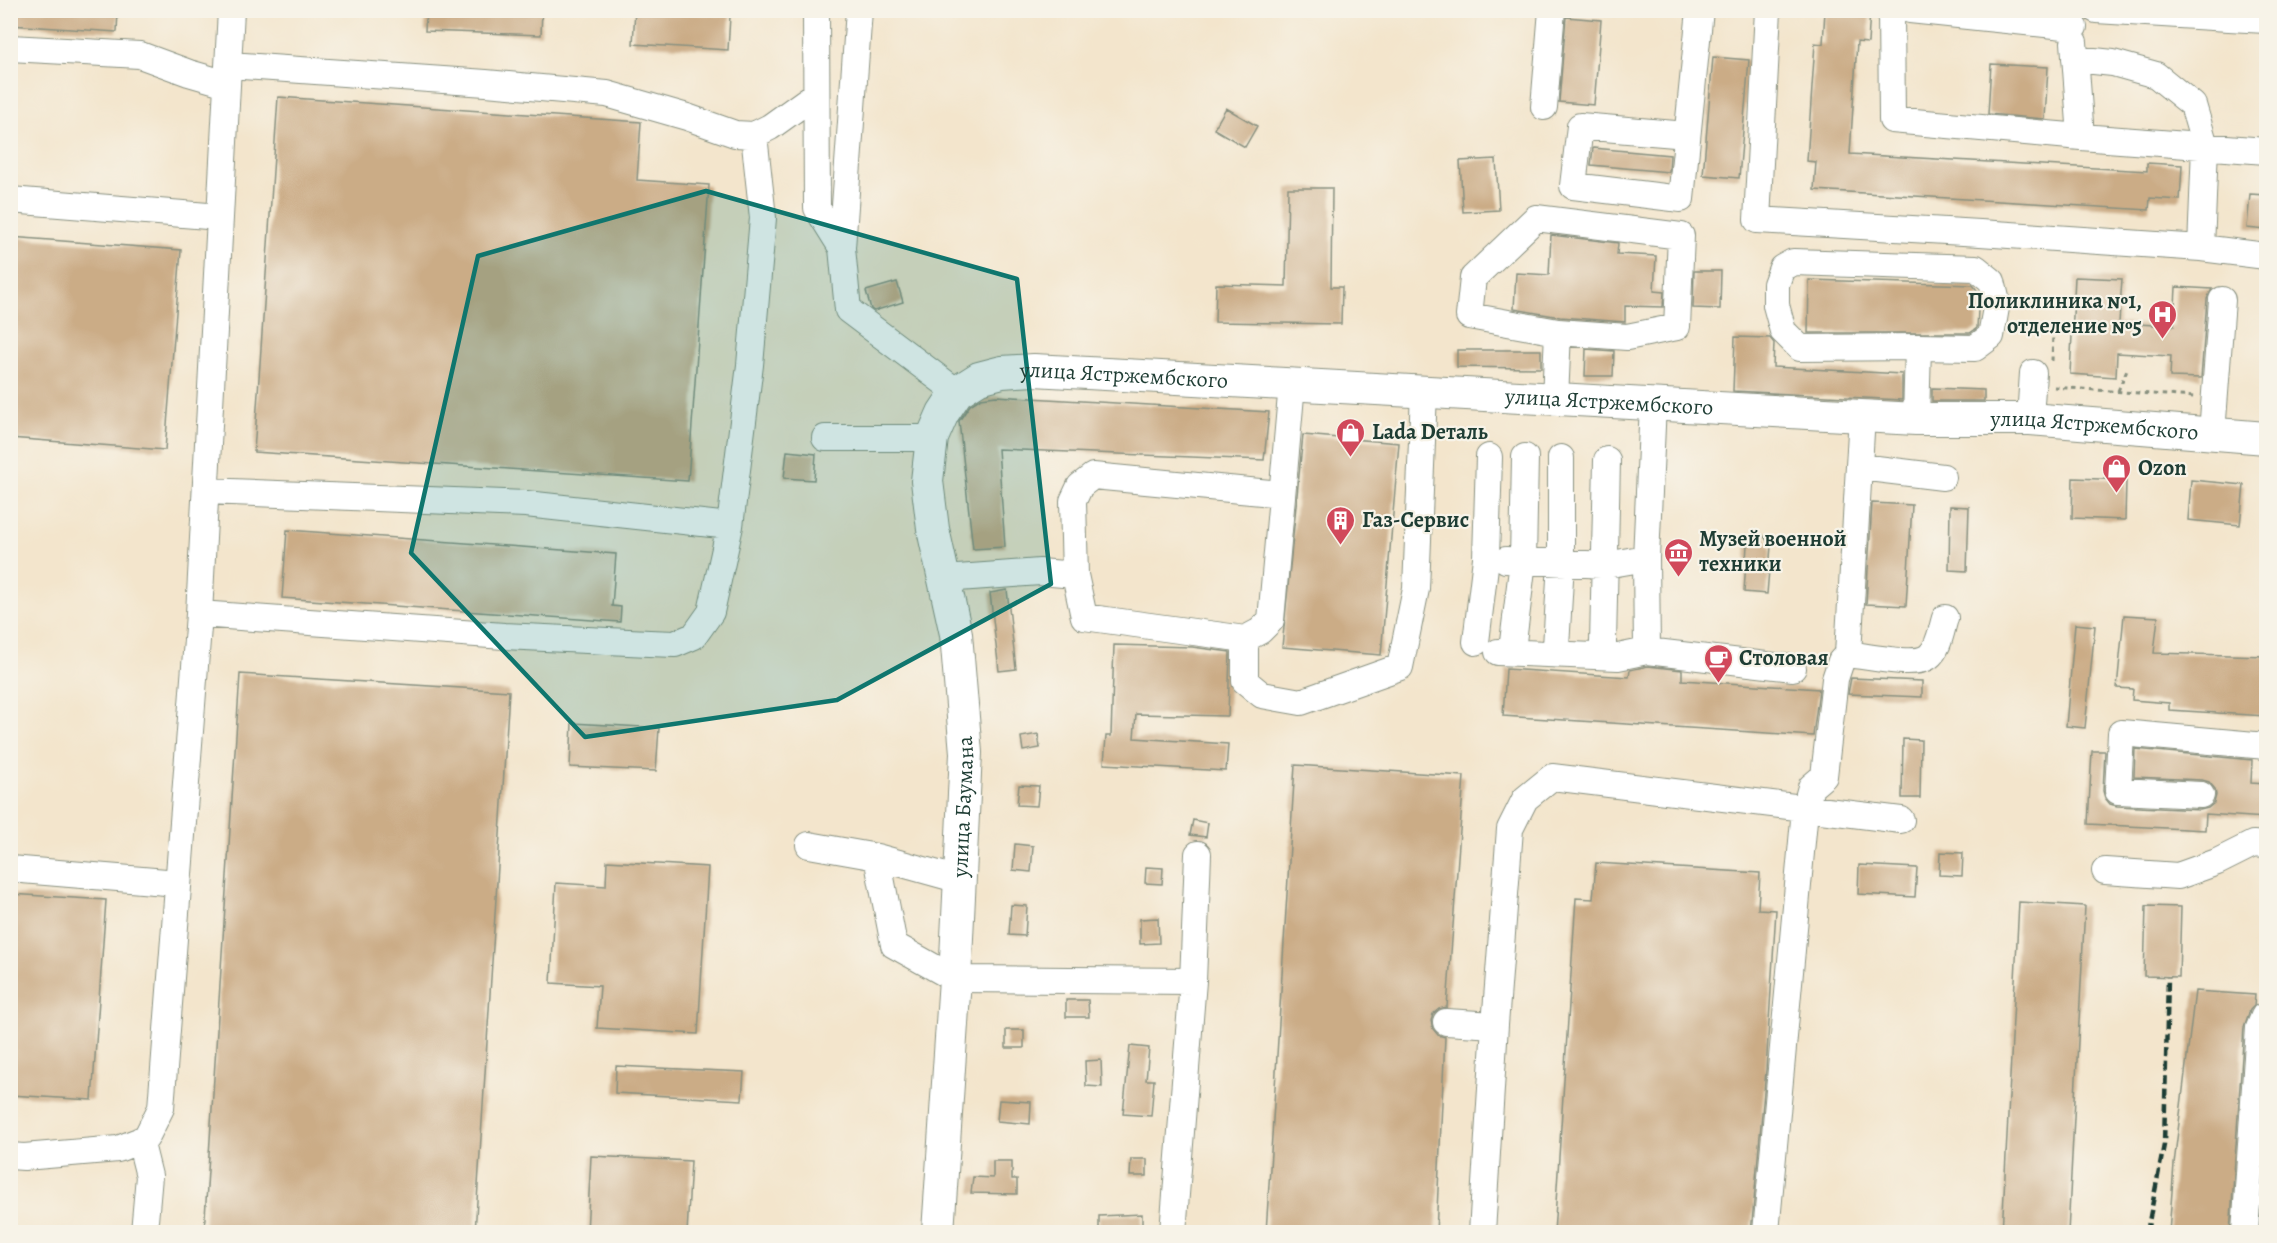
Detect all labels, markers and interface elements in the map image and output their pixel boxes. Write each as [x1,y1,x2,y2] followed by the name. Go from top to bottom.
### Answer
[1968,286,2142,341] place label: Поликлиника №1, отделение №5
[2147,298,2179,340] hospital icon: Поликлиника №1, отделение №5
[1018,355,1229,396] street label: улица Ястржембского
[1503,381,1714,423] street label: улица Ястржембского
[1990,404,2200,448] street label: улица Ястржембского
[1335,416,1367,458] shop icon: Lada Dеталь
[1372,417,1488,447] place label: Lada Dеталь
[2101,452,2133,494] shop icon: Ozon
[2138,453,2187,483] place label: Ozon
[1325,504,1357,546] building icon: Газ-Сервис
[1362,505,1469,535] place label: Газ-Сервис
[1699,524,1847,579] place label: Музей военной техники
[1662,536,1694,578] museum icon: Музей военной техники
[1702,642,1734,684] cafe icon: Столовая
[1739,643,1829,673] place label: Столовая
[945,734,981,879] street label: улица Баумана

